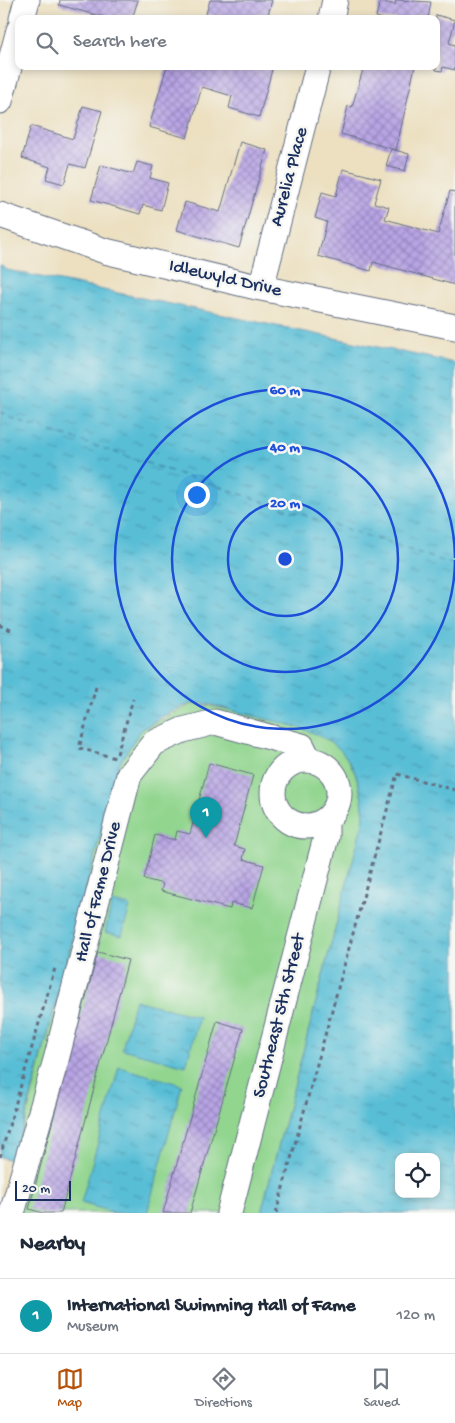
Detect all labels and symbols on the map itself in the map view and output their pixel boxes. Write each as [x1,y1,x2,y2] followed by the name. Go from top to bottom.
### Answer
[266,125,314,229] street label: Aurelia Place
[166,255,284,303] street label: Idlewyld Drive
[270,382,301,400] text: 60 m
[269,439,300,457] text: 40 m
[184,482,210,508] your location
[270,495,300,513] text: 20 m
[276,550,294,568] centre of rings
[190,797,222,838] pin: 1
[70,819,128,965] street label: Hall of Fame Drive
[248,929,312,1100] street label: Southeast 5th Street
[15,1178,71,1201] scale bar

